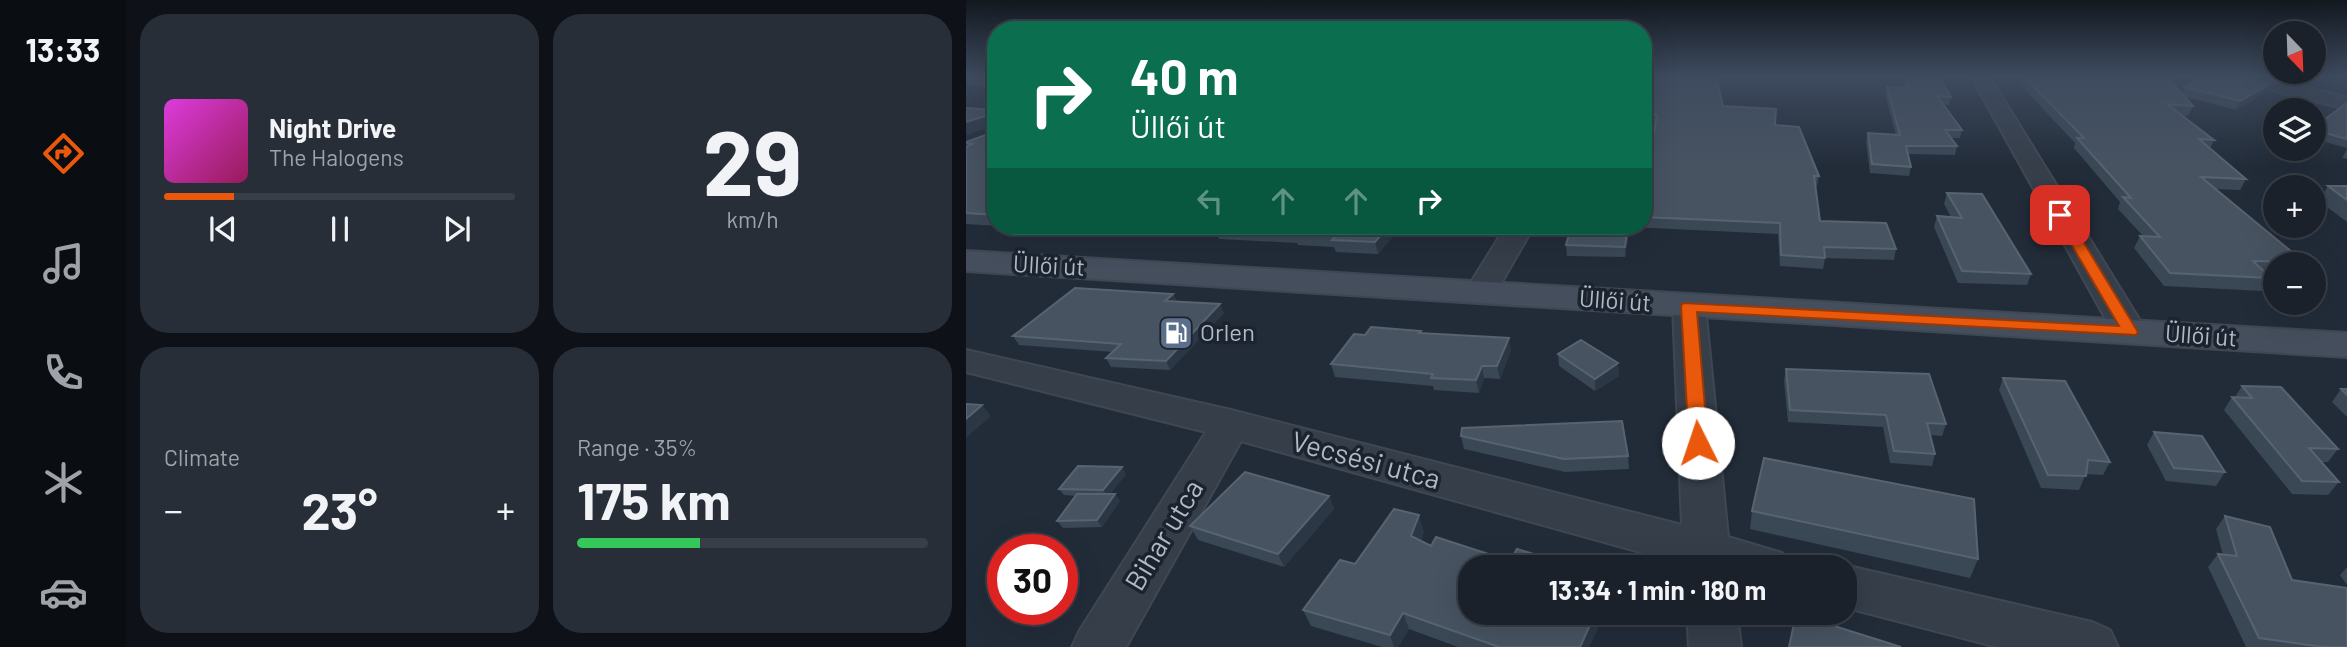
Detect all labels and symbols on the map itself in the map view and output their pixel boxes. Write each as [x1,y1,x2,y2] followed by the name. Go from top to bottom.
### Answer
[2263,21,2326,84] north arrow
[2030,185,2090,245] pin
[1012,248,1086,281] street label: Üllői út
[1578,283,1652,316] street label: Üllői út
[1157,314,1195,352] fuel station icon: Orlen
[1200,317,1255,346] place label: Orlen
[2164,318,2238,351] street label: Üllői út
[1661,406,1735,480] position arrow
[1288,423,1444,495] street label: Vecsési utca
[1117,473,1210,596] street label: Bihar utca
[987,534,1078,625] speed limit sign: 30

